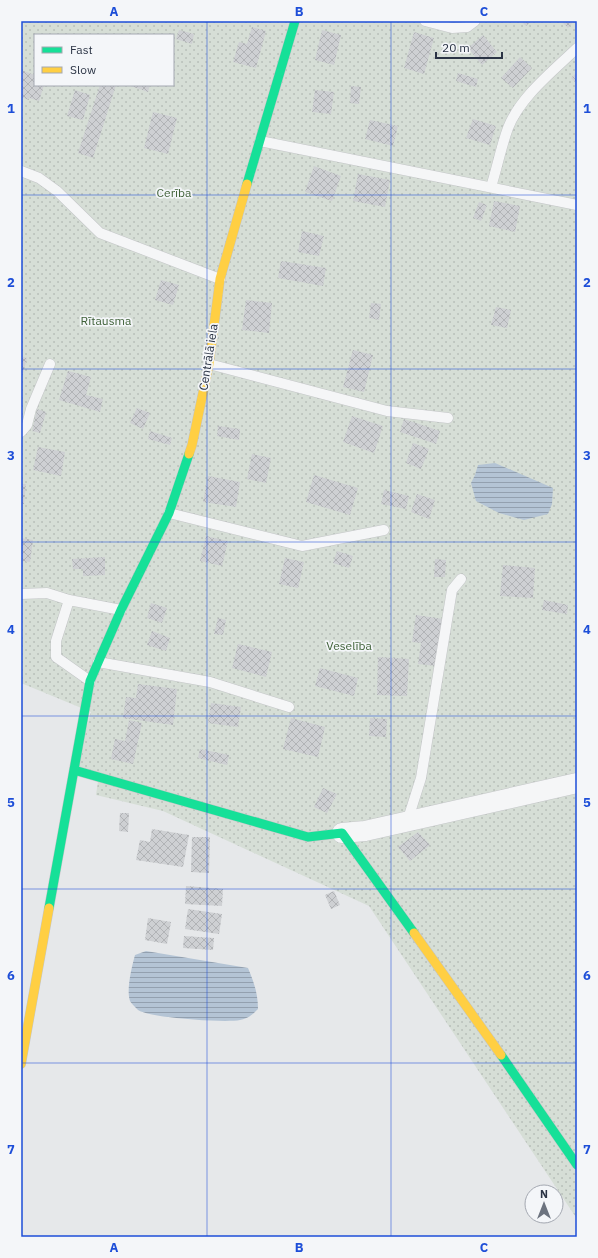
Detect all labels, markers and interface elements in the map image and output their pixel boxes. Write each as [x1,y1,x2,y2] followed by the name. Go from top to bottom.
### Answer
[110,3,119,20] text: A
[295,3,304,20] text: B
[480,3,489,20] text: C
[34,34,174,86] legend
[436,34,502,60] scale bar
[442,40,470,55] text: 20 m
[70,42,93,57] text: Fast
[70,62,96,77] text: Slow
[7,100,15,117] text: 1
[583,100,591,117] text: 1
[157,185,192,200] park label: Cerība
[7,274,15,291] text: 2
[583,274,591,291] text: 2
[81,313,132,328] park label: Rītausma
[195,322,221,392] street label: Centrālā iela
[7,447,15,464] text: 3
[583,447,591,464] text: 3
[7,621,15,638] text: 4
[583,621,591,638] text: 4
[326,638,372,653] park label: Veselība
[7,794,15,811] text: 5
[583,794,591,811] text: 5
[7,967,15,984] text: 6
[583,967,591,984] text: 6
[7,1141,15,1158] text: 7
[583,1141,591,1158] text: 7
[524,1184,564,1224] north arrow
[540,1187,548,1201] text: N
[110,1239,119,1256] text: A
[295,1239,304,1256] text: B
[480,1239,489,1256] text: C

